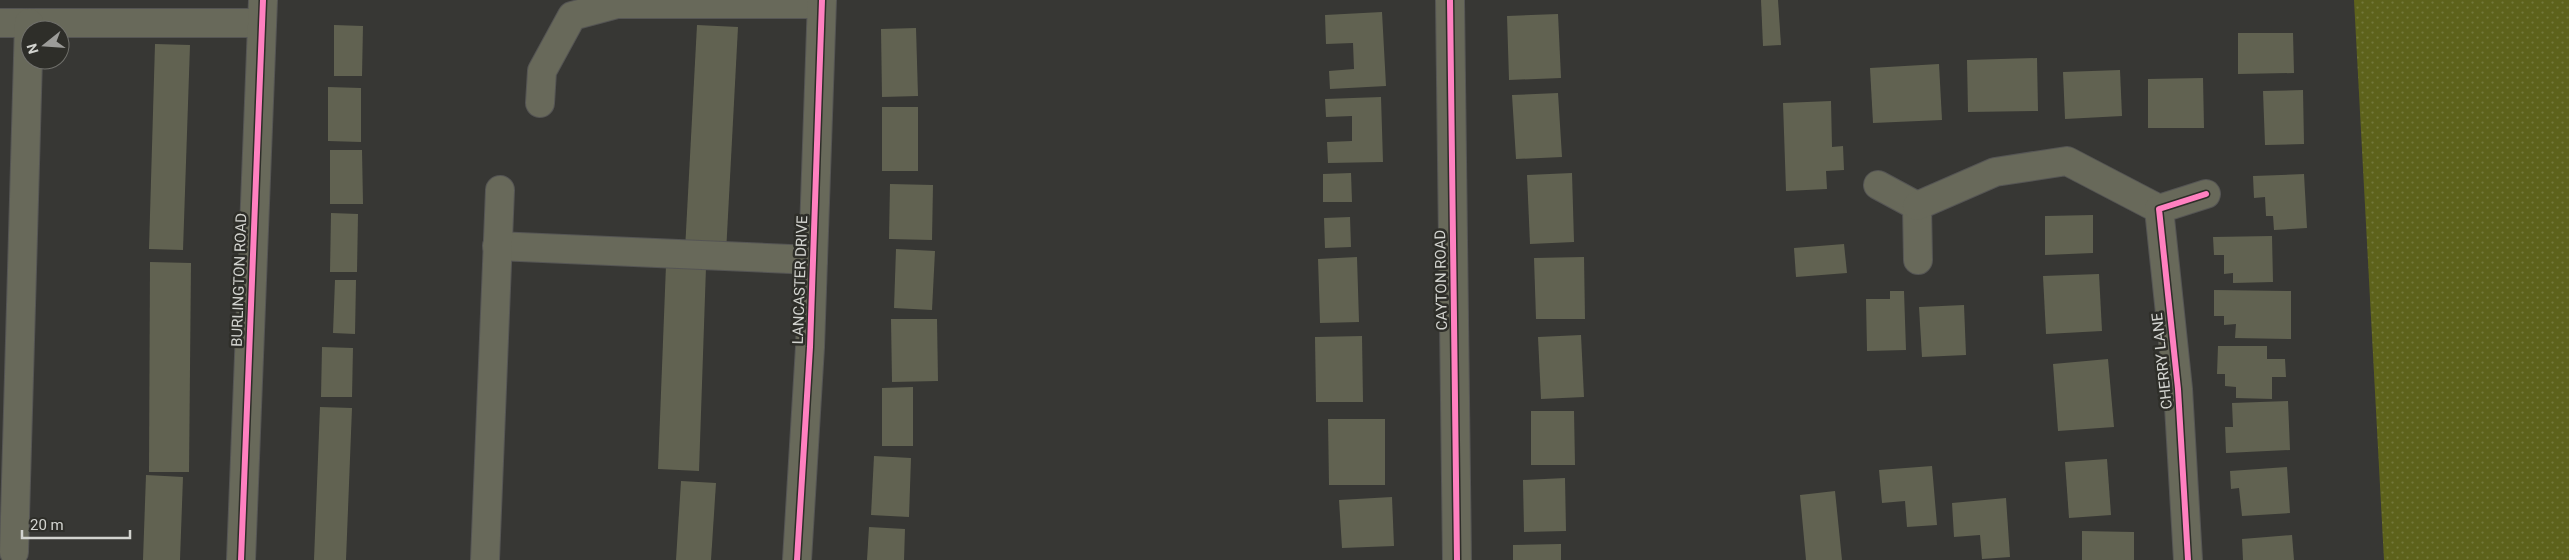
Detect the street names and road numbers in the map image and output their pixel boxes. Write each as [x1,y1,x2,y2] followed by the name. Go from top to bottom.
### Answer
[228,213,250,347] street label: BURLINGTON ROAD
[789,215,811,345] street label: LANCASTER DRIVE
[1431,230,1451,330] street label: CAYTON ROAD
[2148,311,2176,410] street label: CHERRY LANE

